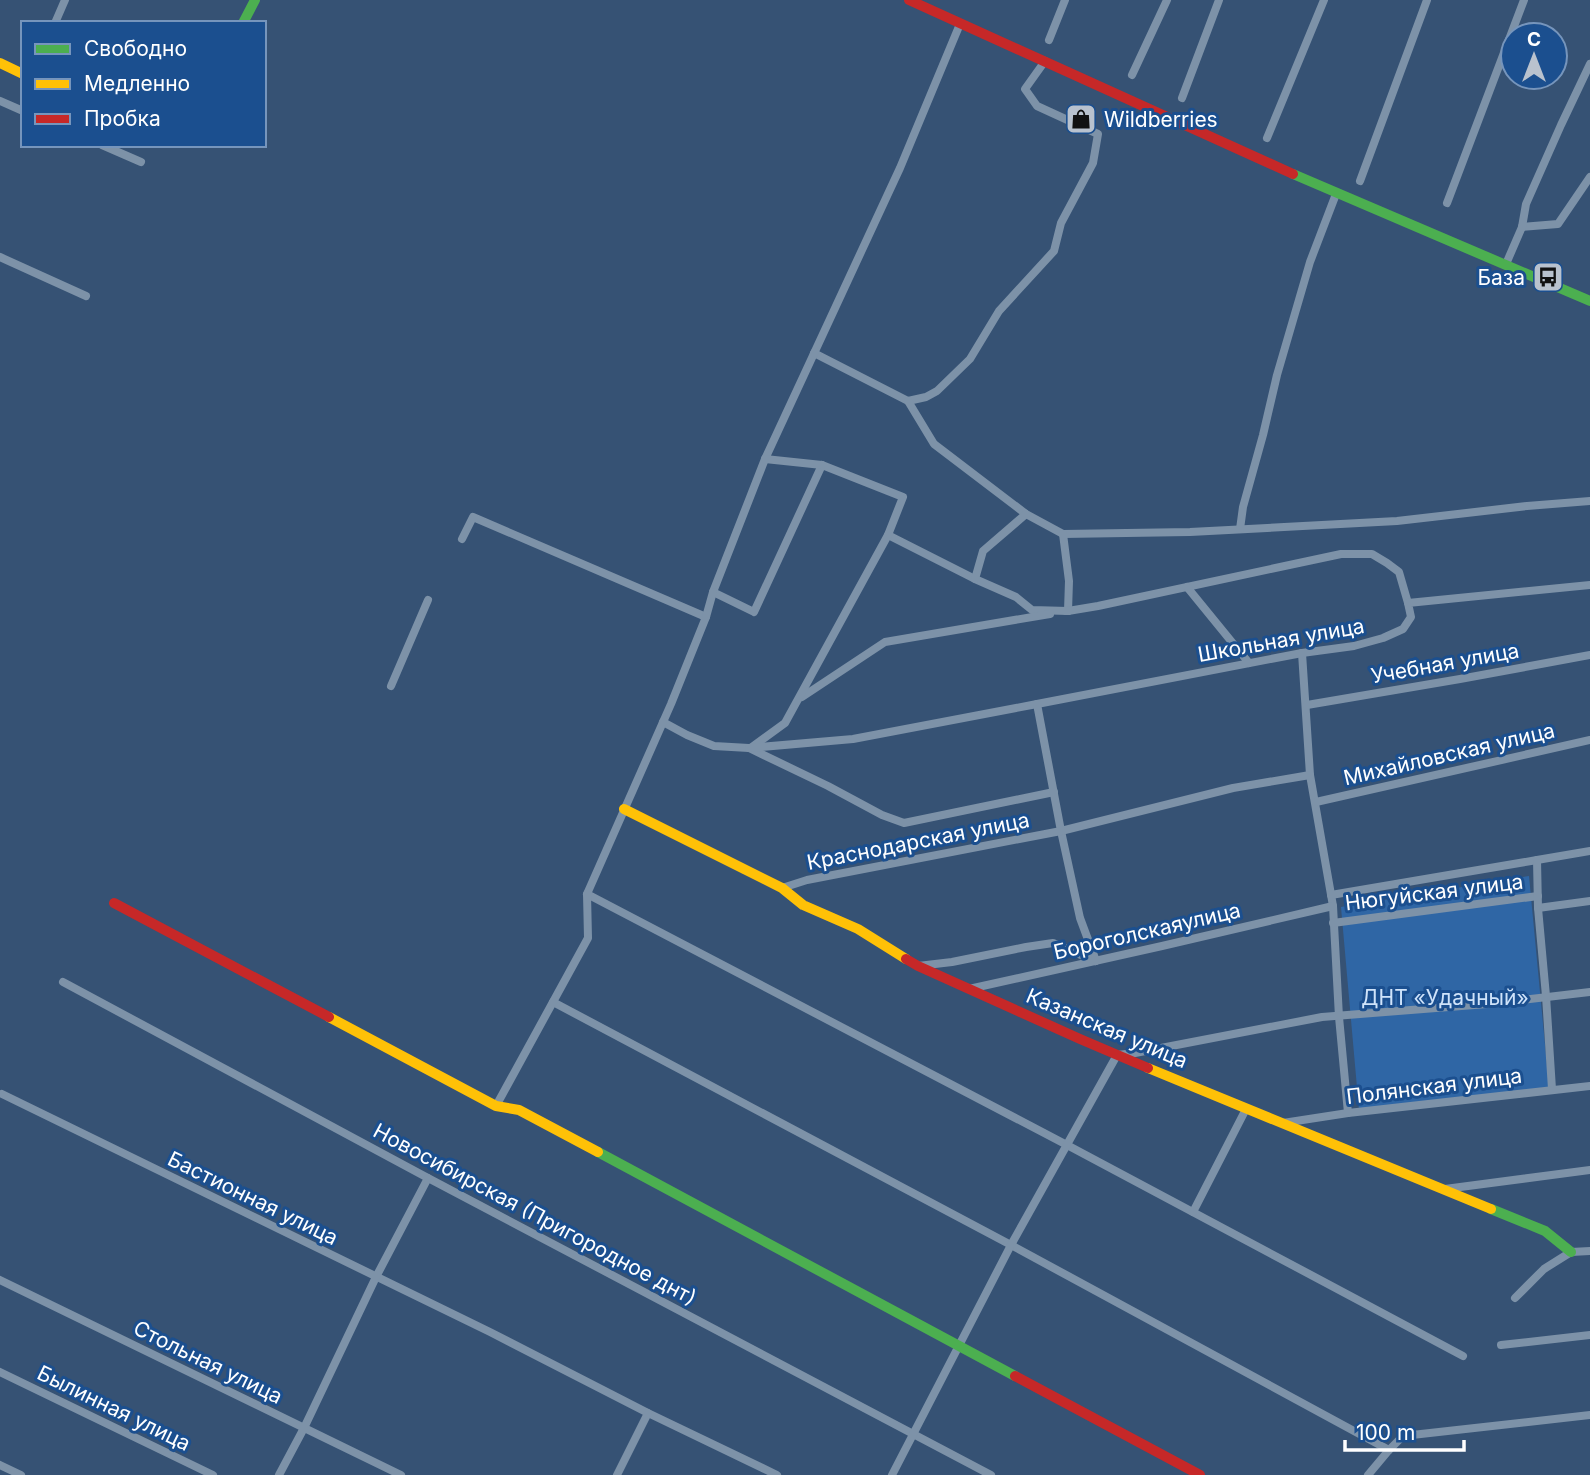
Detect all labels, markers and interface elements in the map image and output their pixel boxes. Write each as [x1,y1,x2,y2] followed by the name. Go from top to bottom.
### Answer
[21,21,266,147] legend
[1499,21,1569,91] north arrow
[1527,28,1541,51] text: С
[84,36,187,61] text: Свободно
[84,71,190,96] text: Медленно
[1064,102,1098,136] shop icon: Wildberries
[84,106,161,131] text: Пробка
[1104,107,1218,132] place label: Wildberries
[1531,260,1565,294] bus stop icon: База
[1477,265,1525,290] place label: База
[1196,613,1366,667] street label: Школьная улица
[1369,638,1521,688] street label: Учебная улица
[1341,718,1557,790] street label: Михайловская улица
[805,807,1031,875] street label: Краснодарская улица
[1343,869,1525,915] street label: Нюгуйская улица
[1051,897,1243,965] street label: Бороголскаяулица
[1023,983,1191,1073] street label: Казанская улица
[1361,985,1529,1010] park label: ДНТ «Удачный»
[1345,1063,1523,1109] street label: Полянская улица
[369,1118,701,1310] street label: Новосибирская (Пригородное днт)
[164,1146,342,1250] street label: Бастионная улица
[129,1315,287,1409] street label: Стольная улица
[33,1360,195,1456] street label: Былинная улица
[1345,1408,1464,1452] scale bar
[1356,1420,1415,1445] text: 100 m

